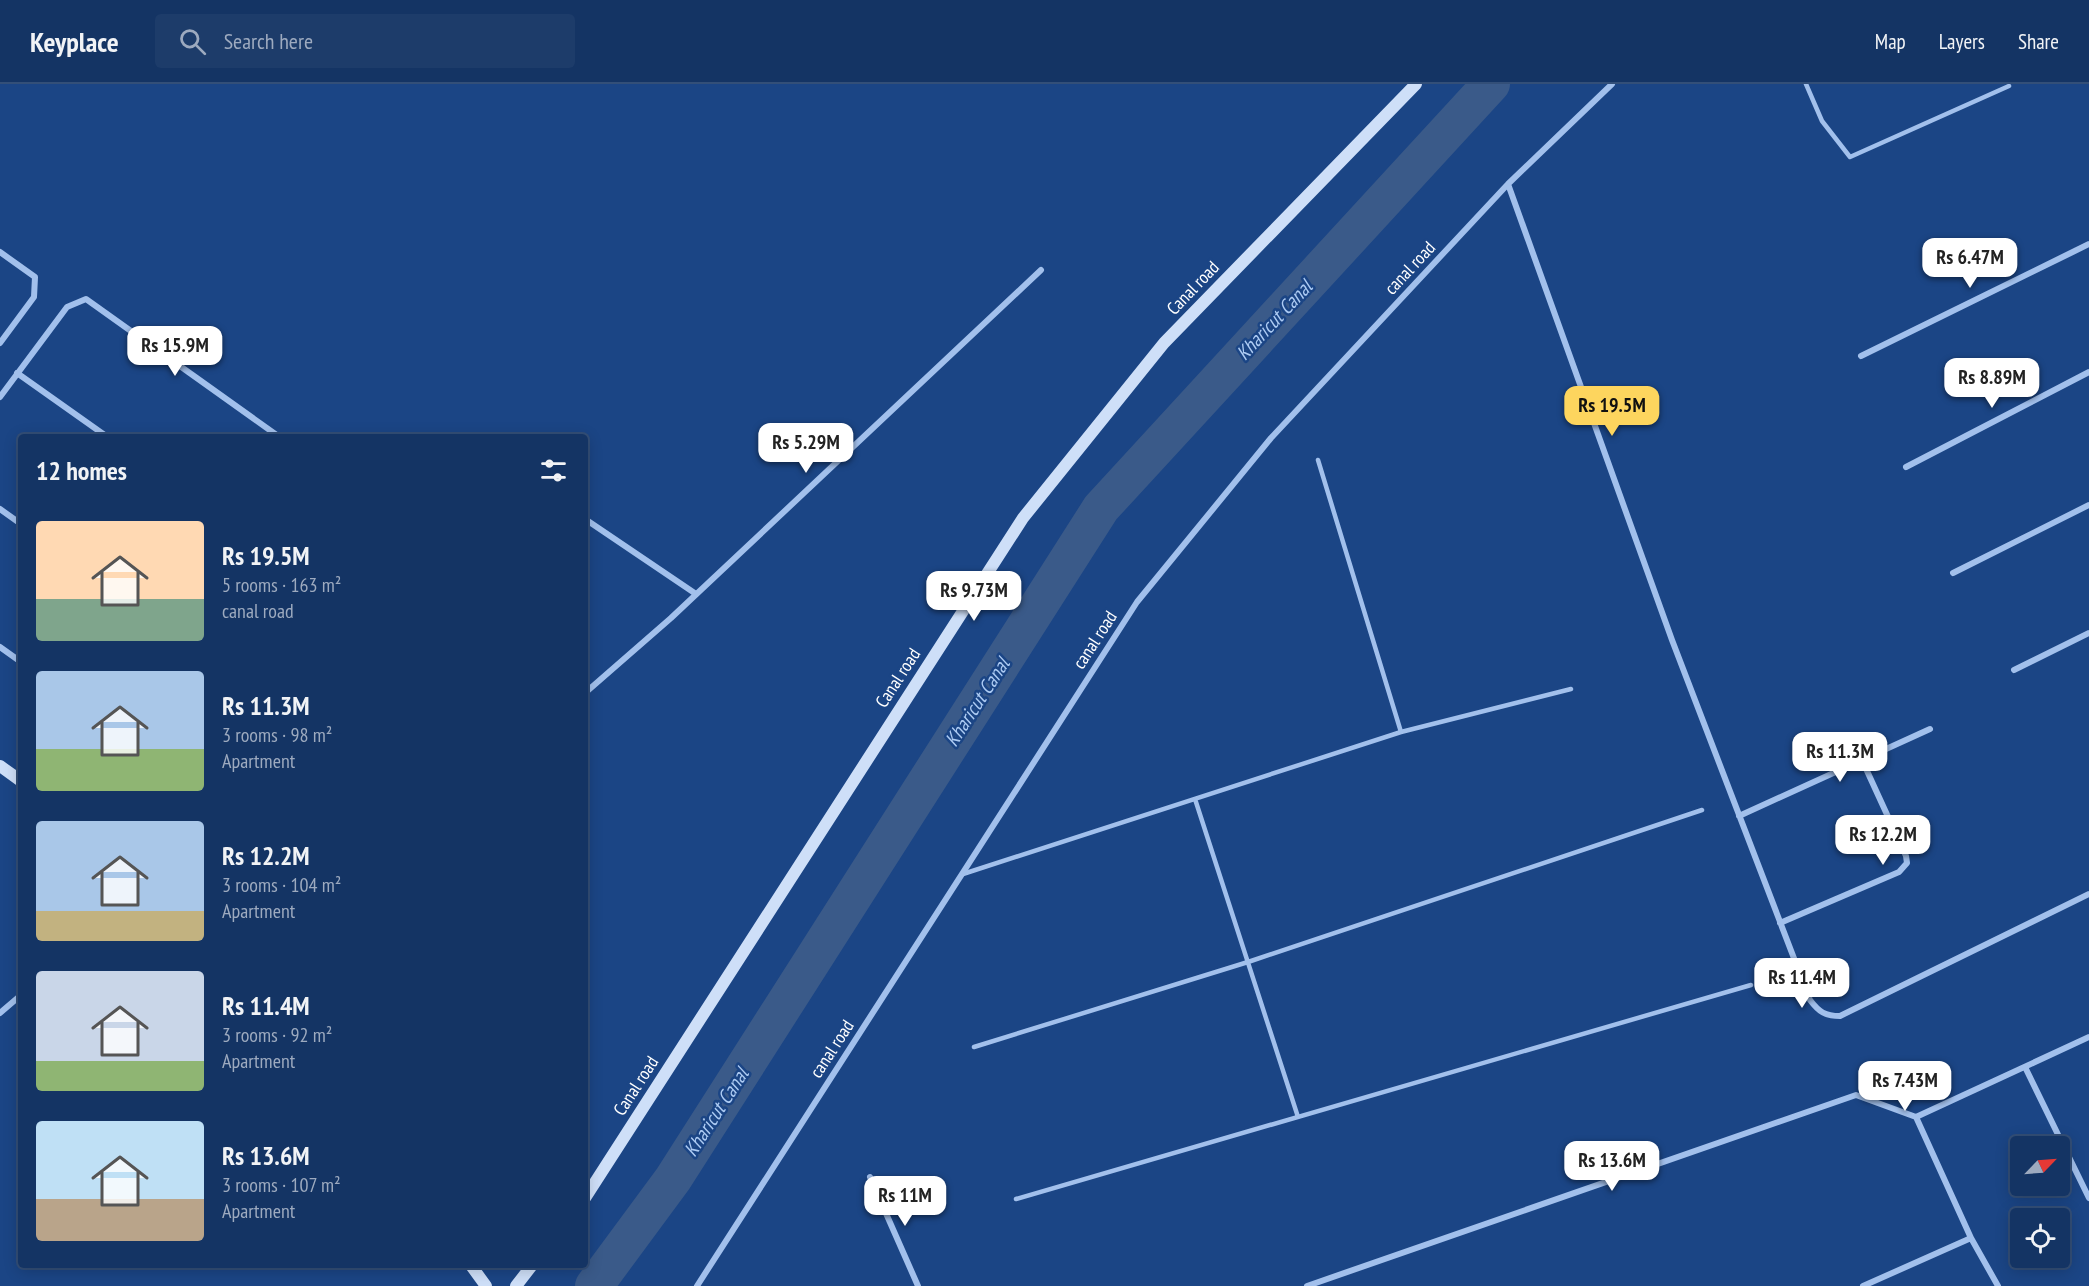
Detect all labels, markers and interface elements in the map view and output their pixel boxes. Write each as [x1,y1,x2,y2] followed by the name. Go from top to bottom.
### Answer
[155,14,575,68] search box
[30,23,119,60] text: Keyplace
[176,25,209,58] icon: search
[224,27,313,55] text: Search here
[1875,28,1906,55] text: Map
[1939,28,1985,55] text: Layers
[2018,28,2059,55] text: Share
[1379,236,1440,299] street label: canal road
[1908,238,2032,289] pin: Rs 6.47M
[1936,244,2004,270] text: Rs 6.47M
[1161,256,1224,319] street label: Canal road
[1230,273,1319,366] water label: Kharicut Canal
[113,326,237,377] pin: Rs 15.9M
[141,332,209,358] text: Rs 15.9M
[1930,358,2054,409] pin: Rs 8.89M
[1958,364,2026,390] text: Rs 8.89M
[1550,386,1674,437] pin: Rs 19.5M
[1578,392,1646,418] text: Rs 19.5M
[744,423,868,474] pin: Rs 5.29M
[772,429,840,455] text: Rs 5.29M
[36,454,127,487] text: 12 homes
[537,454,570,487] icon: filters
[222,539,310,572] text: Rs 19.5M
[84,545,156,617] icon: home
[912,571,1036,622] pin: Rs 9.73M
[222,572,341,598] text: 5 rooms · 163 m²
[940,577,1008,603] text: Rs 9.73M
[222,598,294,624] text: canal road
[1067,606,1122,673] street label: canal road
[870,644,925,712] street label: Canal road
[939,651,1017,751] water label: Kharicut Canal
[222,689,310,722] text: Rs 11.3M
[84,695,156,767] icon: home
[222,722,332,748] text: 3 rooms · 98 m²
[1778,732,1902,783] pin: Rs 11.3M
[1806,738,1874,764] text: Rs 11.3M
[222,748,295,774] text: Apartment
[1821,815,1945,866] pin: Rs 12.2M
[1849,821,1917,847] text: Rs 12.2M
[222,839,310,872] text: Rs 12.2M
[84,845,156,917] icon: home
[222,872,341,898] text: 3 rooms · 104 m²
[222,898,295,924] text: Apartment
[1740,958,1864,1009] pin: Rs 11.4M
[1768,964,1836,990] text: Rs 11.4M
[222,989,310,1022] text: Rs 11.4M
[84,995,156,1067] icon: home
[804,1015,859,1082] street label: canal road
[222,1022,332,1048] text: 3 rooms · 92 m²
[222,1048,295,1074] text: Apartment
[608,1052,663,1120] street label: Canal road
[678,1061,756,1161] water label: Kharicut Canal
[1843,1061,1967,1112] pin: Rs 7.43M
[1872,1067,1938,1093] text: Rs 7.43M
[2010,1136,2070,1196] north arrow
[2010,1136,2070,1268] map controls
[222,1139,310,1172] text: Rs 13.6M
[1550,1141,1674,1192] pin: Rs 13.6M
[84,1145,156,1217] icon: home
[1578,1147,1646,1173] text: Rs 13.6M
[222,1172,341,1198] text: 3 rooms · 107 m²
[856,1176,954,1227] pin: Rs 11M
[878,1182,932,1208] text: Rs 11M
[222,1198,295,1224] text: Apartment
[2010,1208,2070,1268] button: locate

